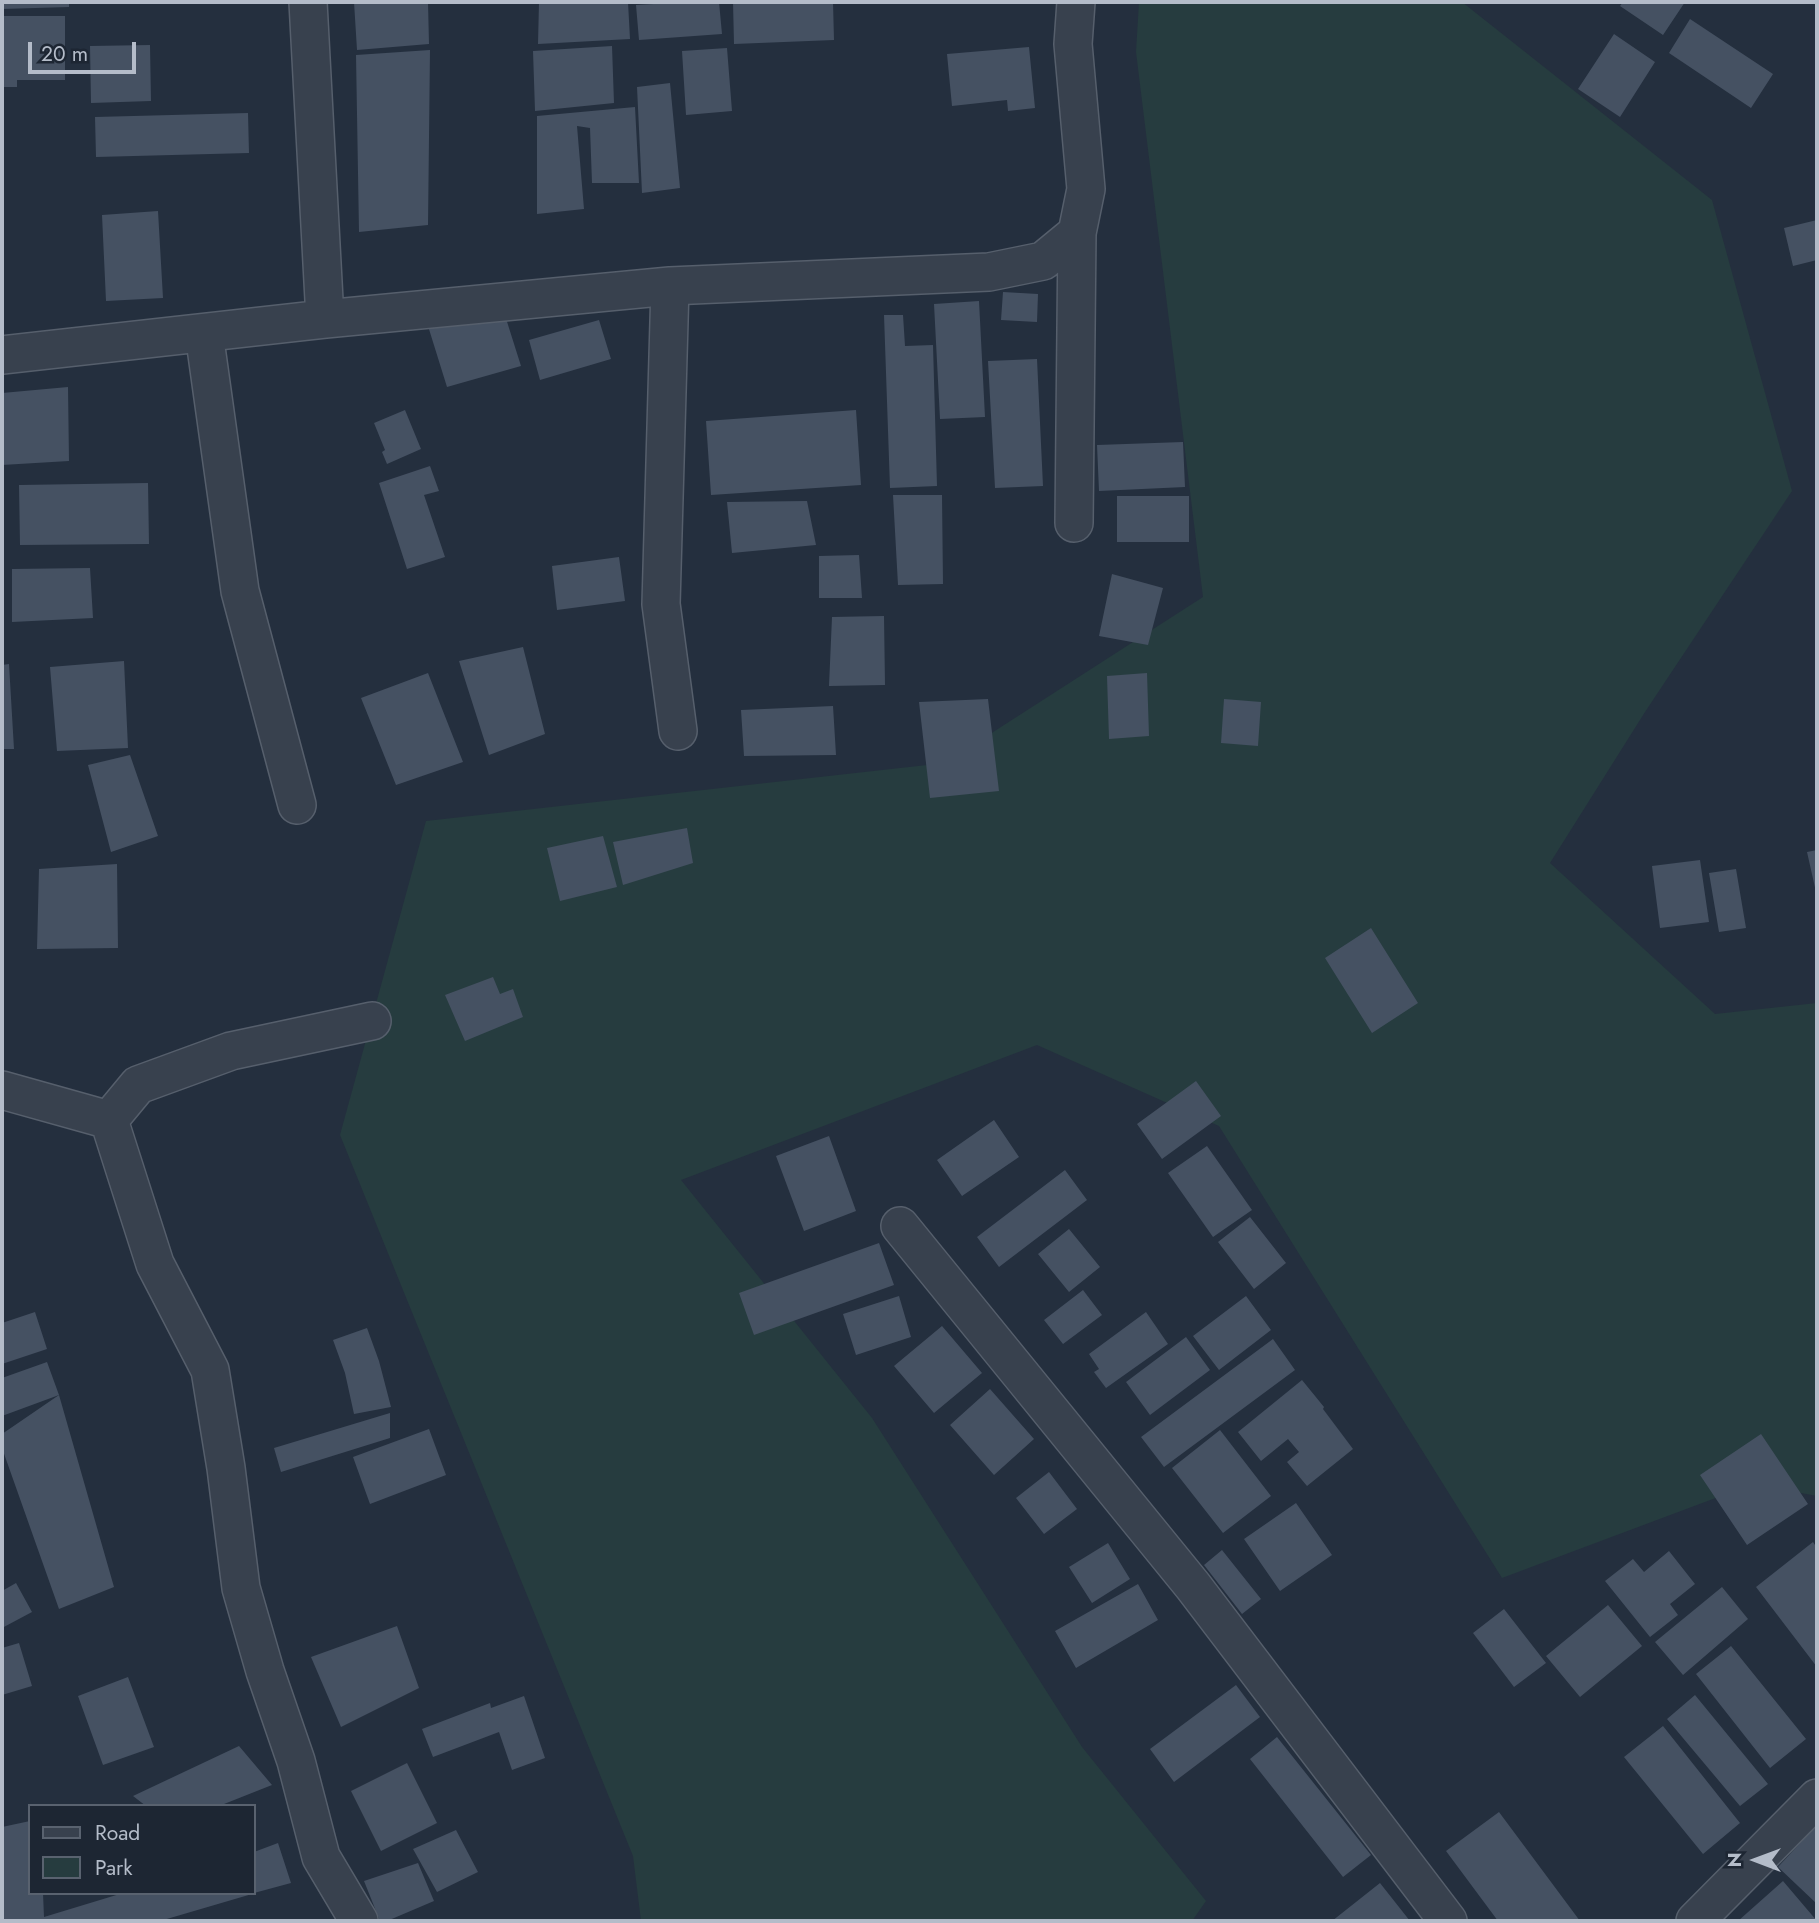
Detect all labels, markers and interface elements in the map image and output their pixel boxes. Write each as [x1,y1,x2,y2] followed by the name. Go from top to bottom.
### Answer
[32,28,140,72] scale bar
[41,39,88,69] text: 20 m
[28,1804,256,1895] legend
[95,1818,140,1848] text: Road
[1721,1825,1791,1895] north arrow
[1721,1852,1748,1868] text: N
[95,1853,132,1883] text: Park

